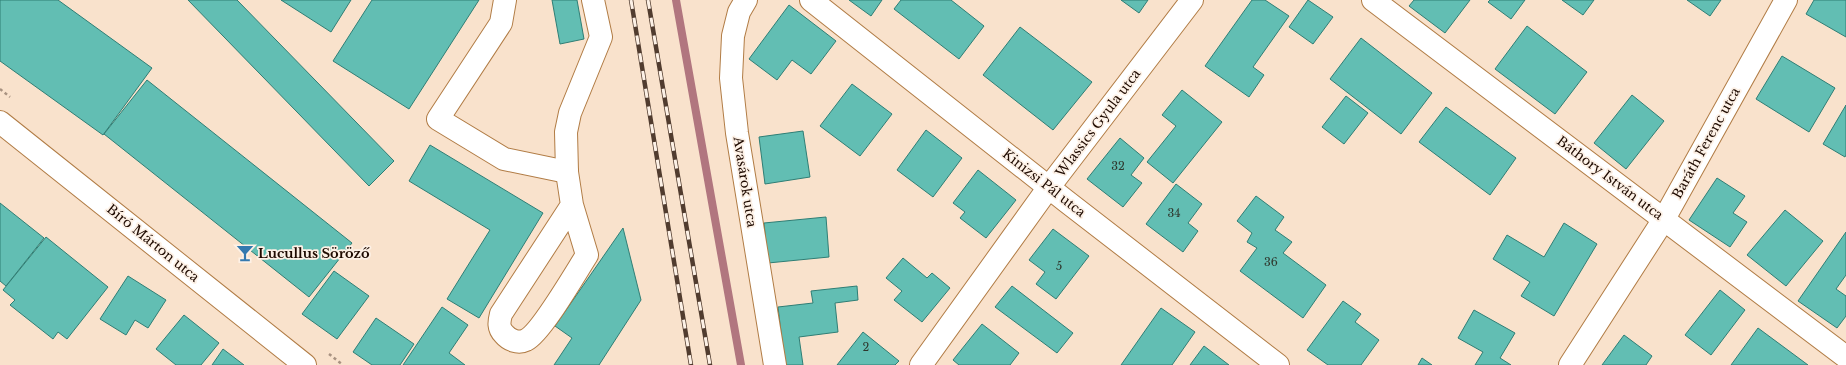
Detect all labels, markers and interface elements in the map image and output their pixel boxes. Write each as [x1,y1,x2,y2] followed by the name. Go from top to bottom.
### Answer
[1051,65,1145,181] street label: Wlassics Gyula utca
[1668,84,1744,202] street label: Baráth Ferenc utca
[1553,132,1667,224] street label: Báthory István utca
[729,135,761,229] street label: Avasárok utca
[999,145,1090,221] street label: Kinizsi Pál utca
[1111,159,1125,173] house number: 32
[103,200,203,286] street label: Bíró Márton utca
[1167,206,1181,220] house number: 34
[235,243,255,263] bar icon: Lucullus Söröző
[258,245,370,262] place label: Lucullus Söröző
[1264,255,1278,269] house number: 36
[1056,259,1062,273] house number: 5
[863,340,870,354] house number: 2

